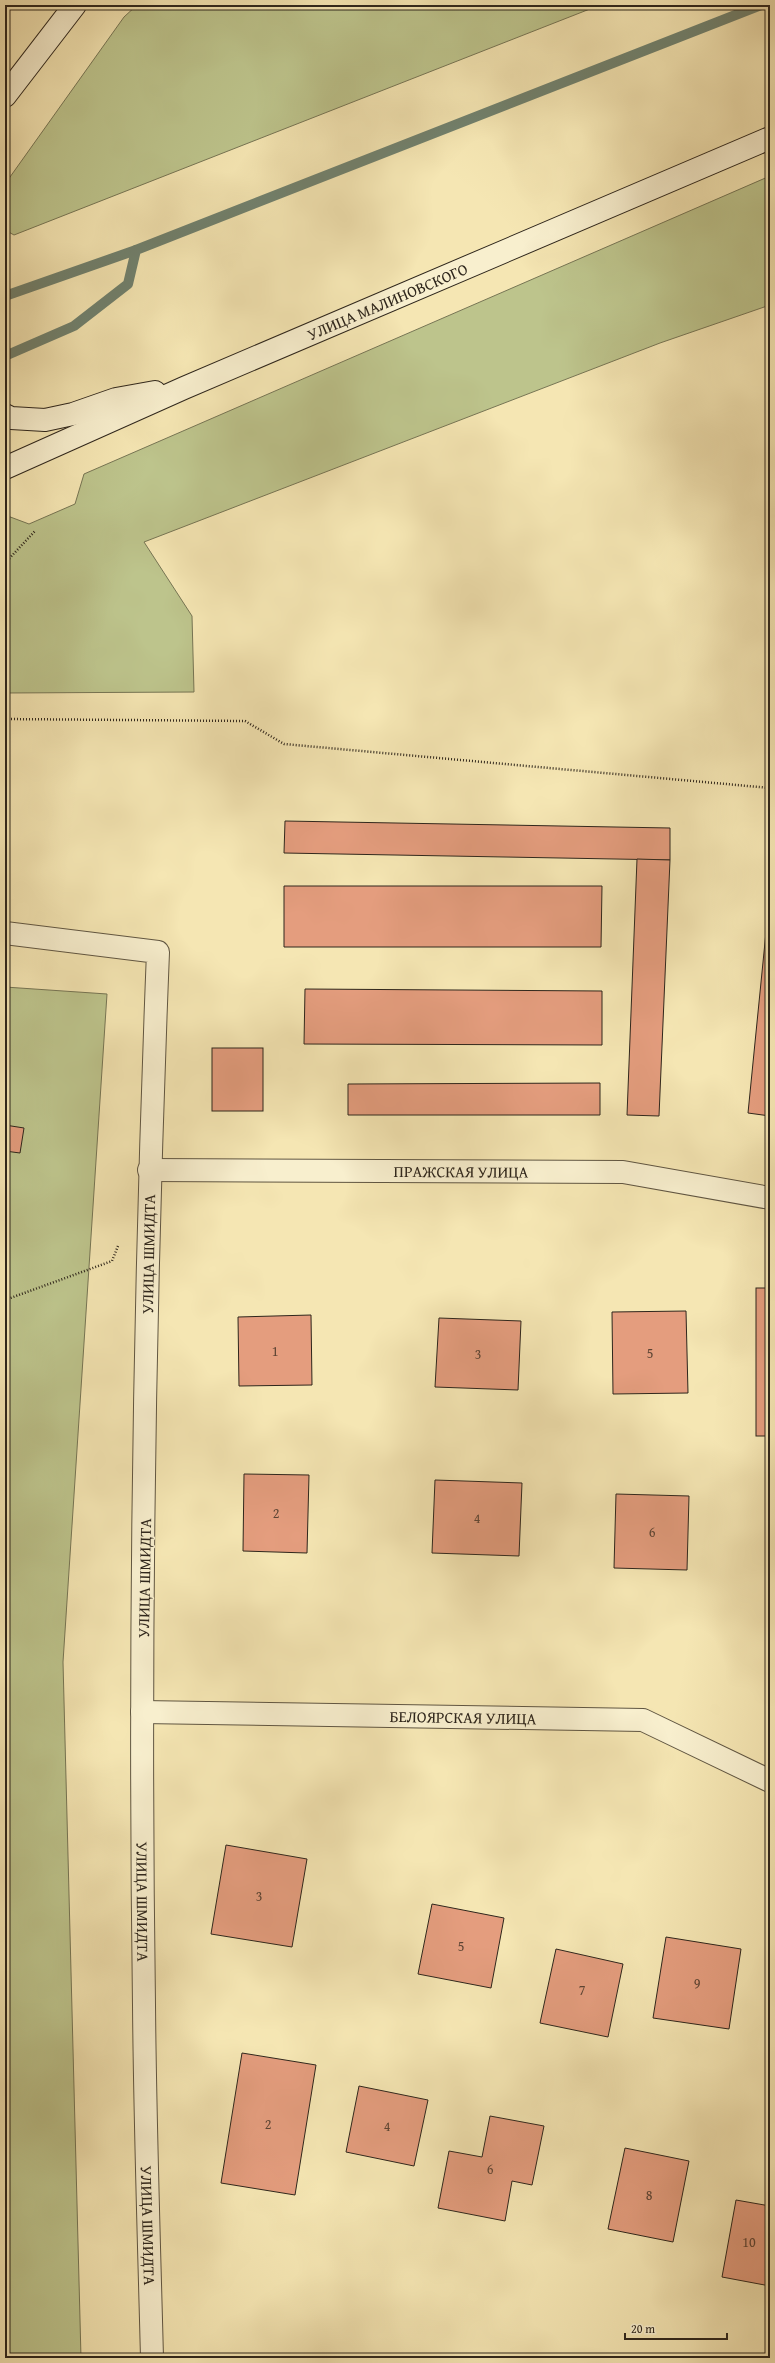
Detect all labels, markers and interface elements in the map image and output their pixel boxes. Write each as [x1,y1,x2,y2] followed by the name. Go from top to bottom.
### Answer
[303,256,472,346] street label: УЛИЦА МАЛИНОВСКОГО
[394,1159,529,1184] street label: ПРАЖСКАЯ УЛИЦА
[135,1194,161,1314] street label: УЛИЦА ШМИДТА
[272,1341,278,1361] house number: 1
[647,1343,653,1363] house number: 5
[475,1344,481,1364] house number: 3
[273,1503,279,1523] house number: 2
[474,1508,481,1528] house number: 4
[131,1518,157,1638] street label: УЛИЦА ШМИДТА
[649,1522,656,1542] house number: 6
[389,1704,537,1730] street label: БЕЛОЯРСКАЯ УЛИЦА
[130,1842,155,1962] street label: УЛИЦА ШМИДТА
[256,1886,262,1906] house number: 3
[458,1936,464,1956] house number: 5
[694,1973,701,1993] house number: 9
[579,1980,586,2000] house number: 7
[265,2114,271,2134] house number: 2
[384,2116,391,2136] house number: 4
[487,2159,494,2179] house number: 6
[135,2165,162,2286] street label: УЛИЦА ШМИДТА
[646,2185,653,2205] house number: 8
[742,2232,756,2252] house number: 10
[625,2315,727,2341] scale bar
[631,2320,655,2337] text: 20 m

